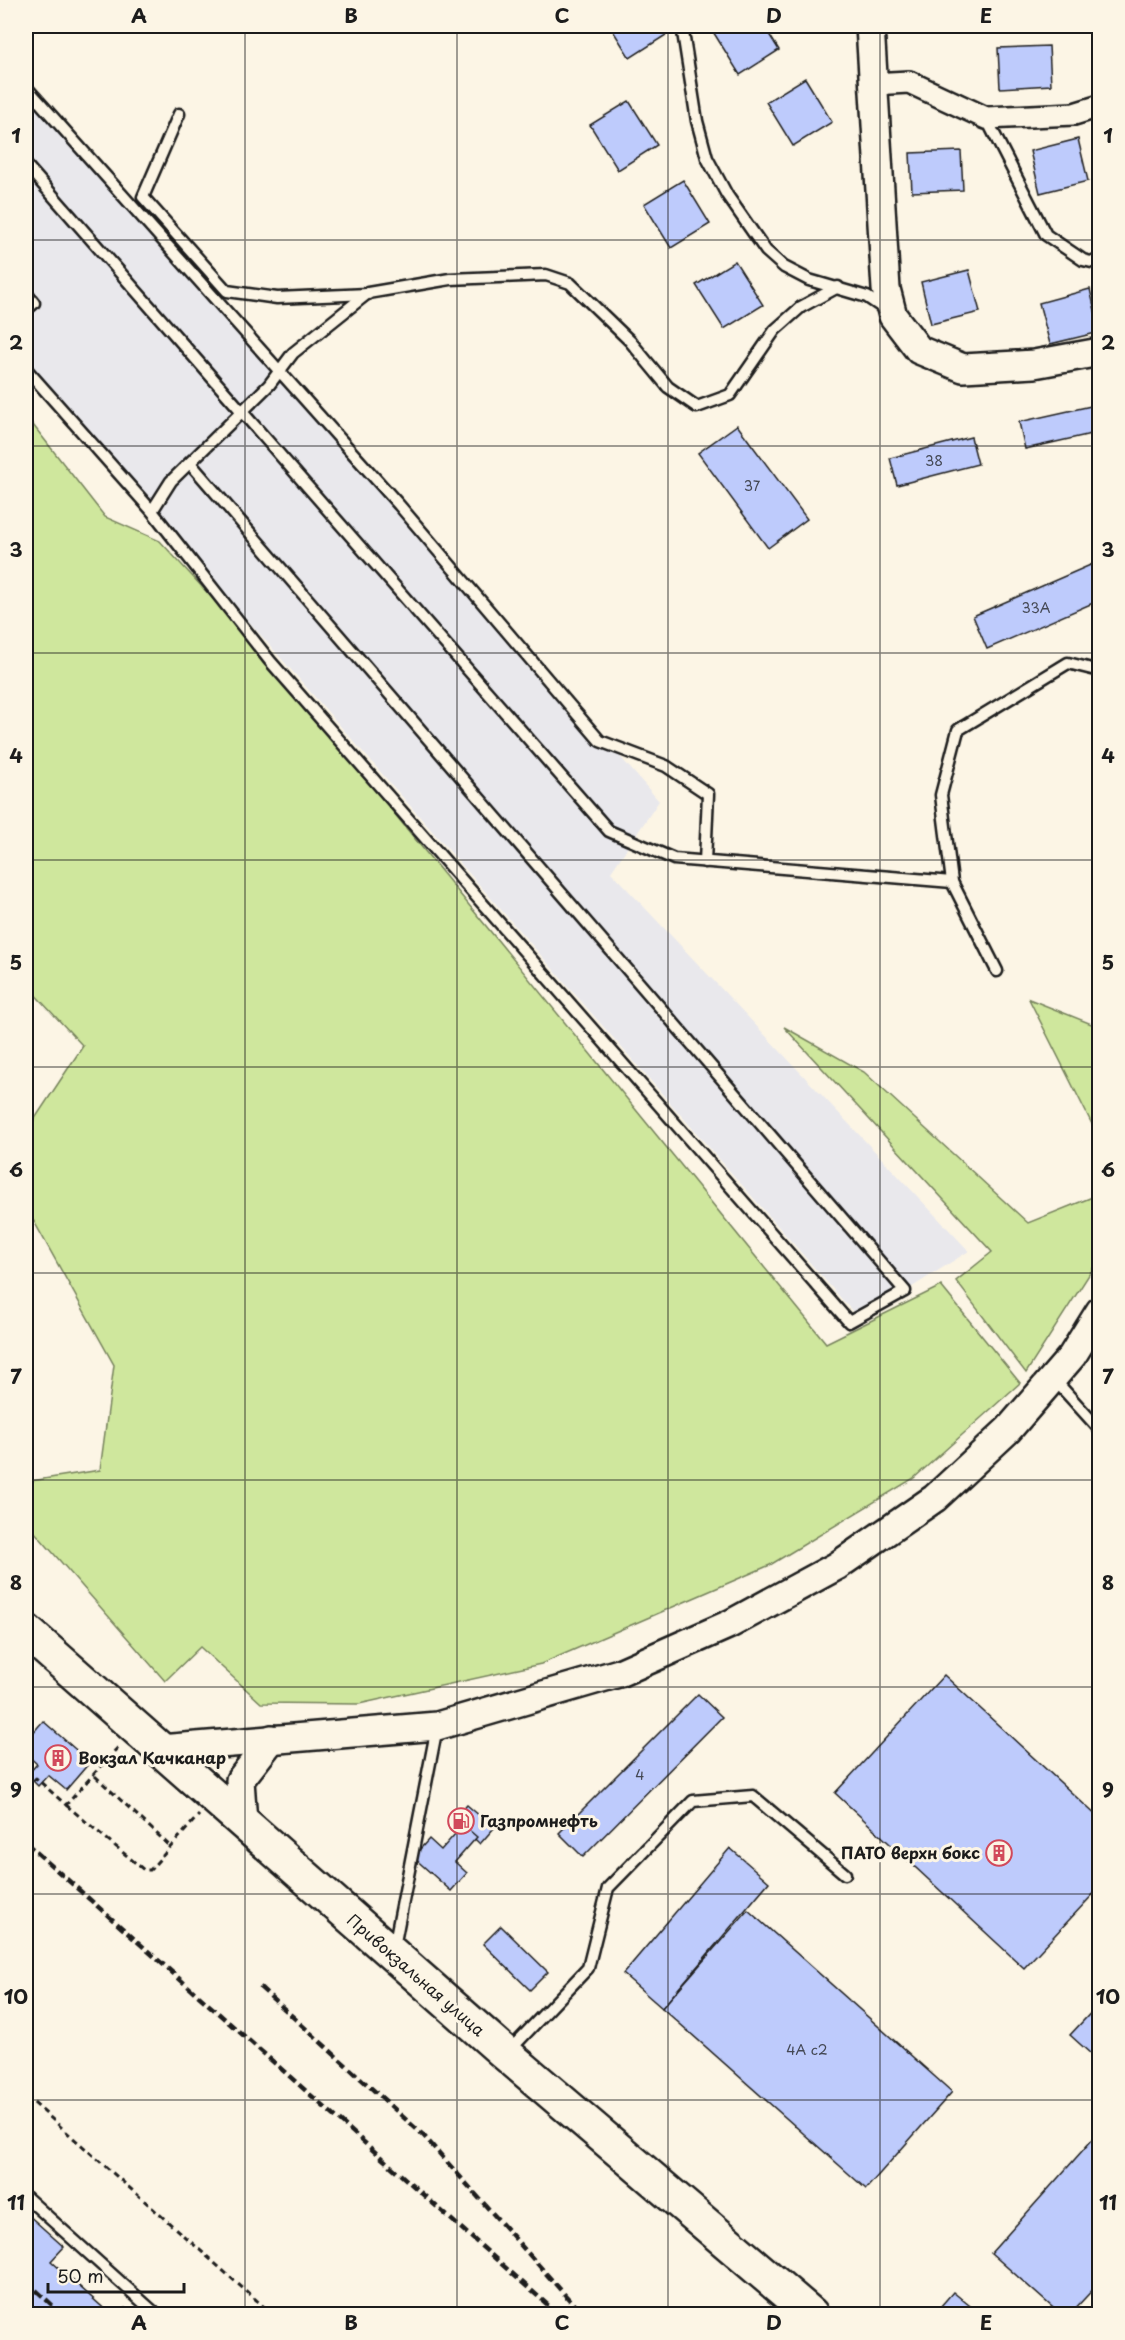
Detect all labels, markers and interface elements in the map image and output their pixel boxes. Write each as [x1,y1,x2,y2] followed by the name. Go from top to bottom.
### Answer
[131,0,147,30] text: A
[344,0,358,30] text: B
[554,0,570,30] text: C
[766,0,782,30] text: D
[980,0,992,30] text: E
[11,120,21,150] text: 1
[1103,120,1113,150] text: 1
[9,327,23,357] text: 2
[1101,327,1115,357] text: 2
[925,450,943,471] house number: 38
[744,475,761,496] house number: 37
[9,534,23,564] text: 3
[1101,534,1115,564] text: 3
[1021,597,1051,618] house number: 33А
[9,740,23,770] text: 4
[1101,740,1115,770] text: 4
[10,947,22,977] text: 5
[1102,947,1114,977] text: 5
[9,1154,23,1184] text: 6
[1101,1154,1115,1184] text: 6
[10,1361,22,1391] text: 7
[1102,1361,1114,1391] text: 7
[10,1567,22,1597] text: 8
[1102,1567,1114,1597] text: 8
[43,1743,73,1773] building icon: Вокзал Качканар
[78,1745,226,1769] place label: Вокзал Качканар
[635,1764,645,1785] house number: 4
[10,1774,22,1804] text: 9
[1102,1774,1114,1804] text: 9
[446,1806,476,1836] fuel station icon: Газпромнефть
[480,1808,598,1832] place label: Газпромнефть
[984,1838,1014,1868] building icon: ПАТО верхн бокс
[841,1840,980,1864] place label: ПАТО верхн бокс
[342,1907,491,2041] street label: Привокзальная улица
[4,1981,28,2011] text: 10
[1096,1981,1120,2011] text: 10
[786,2039,828,2060] house number: 4А с2
[7,2187,25,2217] text: 11
[1099,2187,1117,2217] text: 11
[48,2256,184,2294] scale bar
[57,2262,104,2289] text: 50 m
[131,2307,147,2337] text: A
[344,2307,358,2337] text: B
[554,2307,570,2337] text: C
[766,2307,782,2337] text: D
[980,2307,992,2337] text: E

